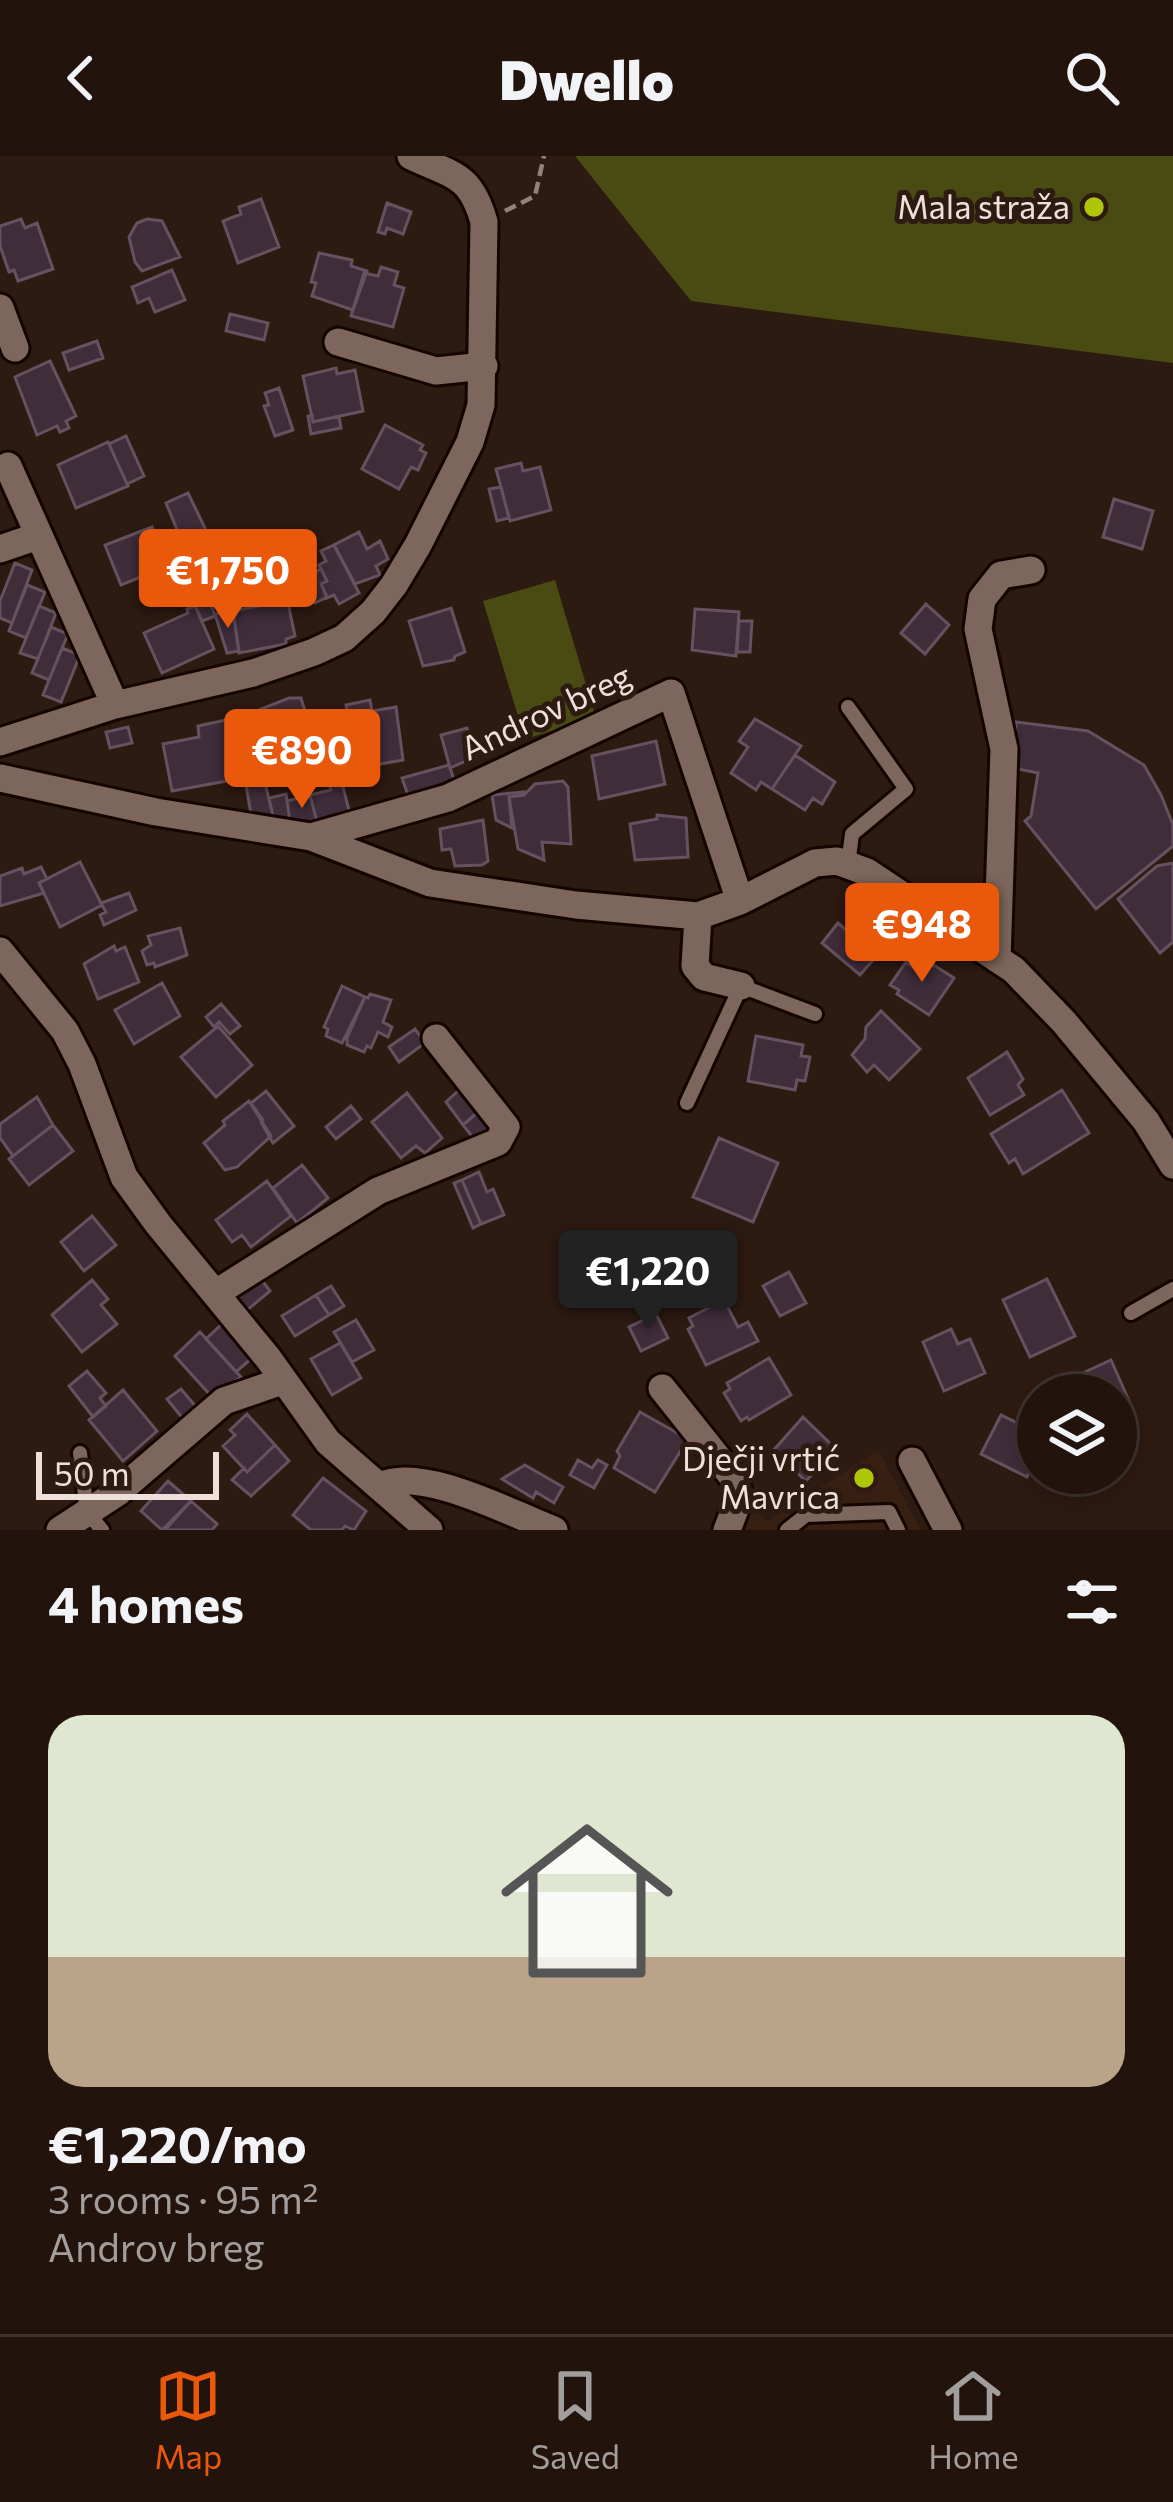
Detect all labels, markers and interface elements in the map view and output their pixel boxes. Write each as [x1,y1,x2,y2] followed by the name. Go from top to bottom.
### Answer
[48,45,114,111] icon: back
[499,45,674,111] text: Dwello
[1059,45,1125,111] icon: search
[897,185,1070,226] place label: Mala straža
[1081,194,1107,220] marker: Mala straža
[130,529,326,631] pin: €1,750
[166,544,290,592] text: €1,750
[454,653,637,768] street label: Androv breg
[231,709,373,811] pin: €890
[251,724,353,772] text: €890
[851,883,993,985] pin: €948
[872,898,972,946] text: €948
[550,1230,746,1332] pin: €1,220
[586,1245,710,1293] text: €1,220
[1017,1374,1137,1494] map controls
[1017,1374,1137,1494] button: layers
[682,1437,840,1516] place label: Dječji vrtić Mavrica
[36,1446,219,1499] scale bar
[54,1452,130,1493] text: 50 m
[851,1465,877,1491] marker: Dječji vrtić Mavrica
[1059,1569,1125,1635] icon: filters
[48,1571,244,1634] text: 4 homes
[479,1793,695,2009] icon: home
[48,2111,307,2174] text: €1,220/mo
[48,2174,318,2222] text: 3 rooms · 95 m²
[48,2222,264,2270] text: Androv breg
[154,2363,222,2476] tab: Map
[531,2363,620,2476] tab: Saved
[928,2363,1019,2476] tab: Home

